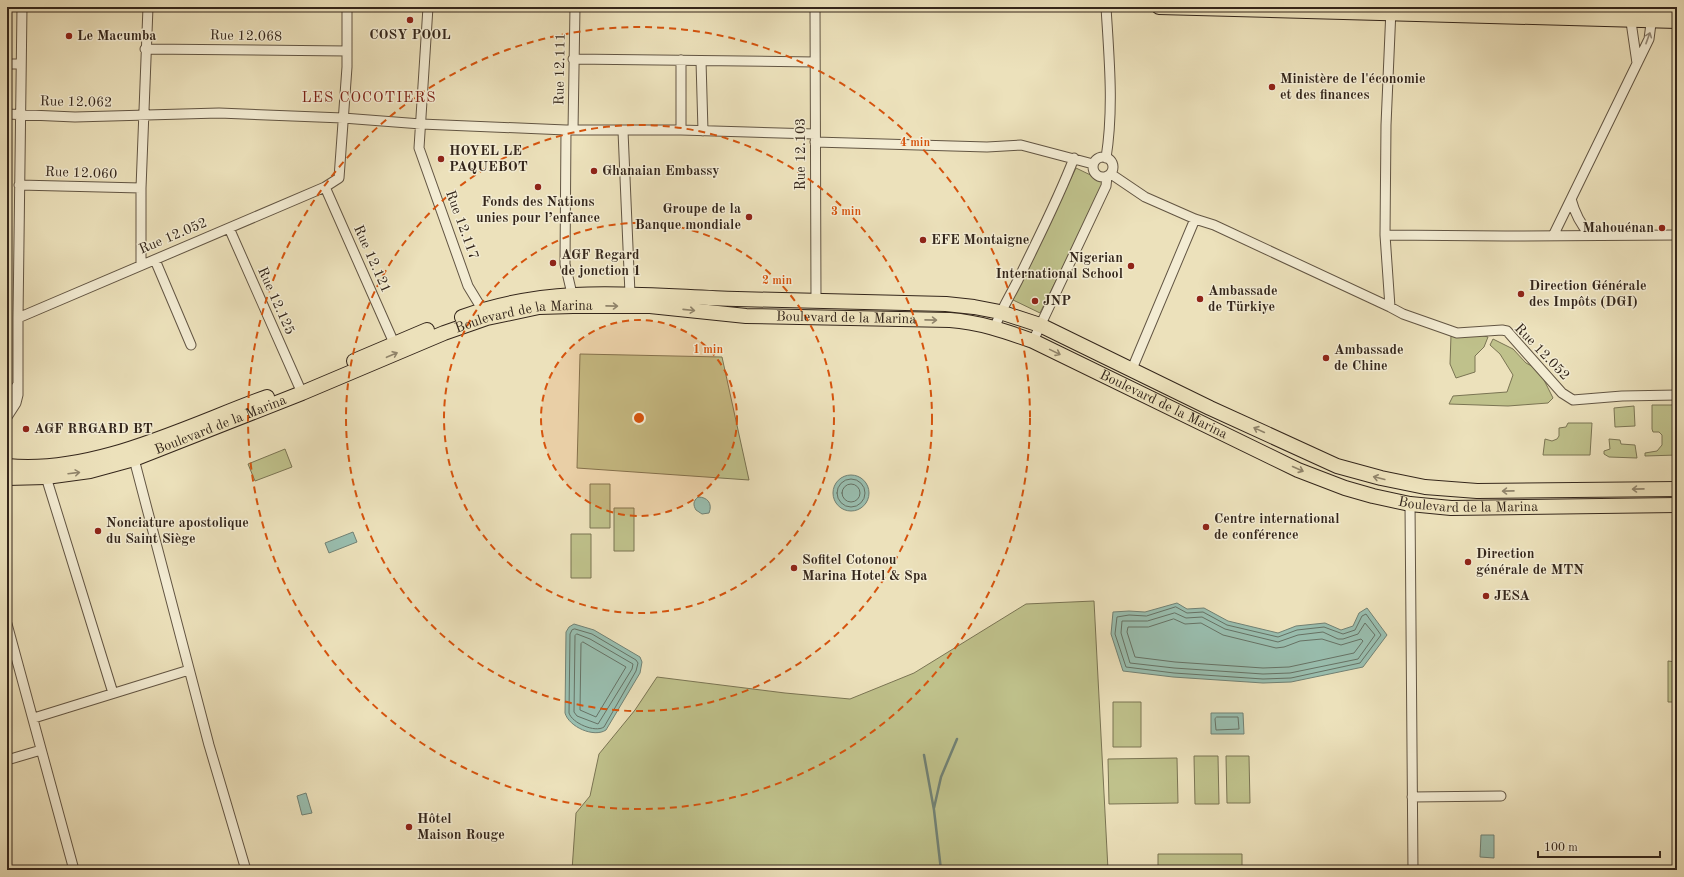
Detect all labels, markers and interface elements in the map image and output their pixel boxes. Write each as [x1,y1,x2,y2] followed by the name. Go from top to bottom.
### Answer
[405,15,415,25] marker: COSY POOL
[210,28,282,44] street label: Rue 12.068
[369,28,451,42] place label: COSY POOL
[77,29,156,43] place label: Le Macumba
[64,31,74,41] marker: Le Macumba
[1645,32,1653,44] one-way arrow
[552,33,568,105] street label: Rue 12.111
[1280,72,1426,102] place label: Ministère de l'économie et des finances
[1267,82,1277,92] marker: Ministère de l'économie et des finances
[301,91,437,106] district label: LES COCOTIERS
[40,94,112,110] street label: Rue 12.062
[794,118,808,190] street label: Rue 12.103
[900,137,930,149] text: 4 min
[449,144,528,174] place label: HOYEL LE PAQUEBOT
[436,154,446,164] marker: HOYEL LE PAQUEBOT
[602,164,720,178] place label: Ghanaian Embassy
[45,165,117,181] street label: Rue 12.060
[589,166,599,176] marker: Ghanaian Embassy
[533,182,543,192] marker: Fonds des Nations unies pour l’enfance
[443,189,481,261] street label: Rue 12.117
[476,195,600,225] place label: Fonds des Nations unies pour l’enfance
[635,202,741,232] place label: Groupe de la Banque mondiale
[831,206,861,218] text: 3 min
[744,212,754,222] marker: Groupe de la Banque mondiale
[137,215,209,257] street label: Rue 12.052
[1583,221,1654,235] place label: Mahouénan
[351,223,393,295] street label: Rue 12.121
[1657,223,1667,233] marker: Mahouénan
[931,233,1029,247] place label: EFE Montaigne
[918,235,928,245] marker: EFE Montaigne
[561,248,641,278] place label: AGF Regard de jonction 1
[995,251,1123,281] place label: Nigerian International School
[548,258,558,268] marker: AGF Regard de jonction 1
[1126,261,1136,271] marker: Nigerian International School
[255,265,297,337] street label: Rue 12.125
[762,275,792,287] text: 2 min
[1529,279,1647,309] place label: Direction Générale des Impôts (DGI)
[1208,284,1278,314] place label: Ambassade de Türkiye
[1516,289,1526,299] marker: Direction Générale des Impôts (DGI)
[1043,294,1071,308] place label: JNP
[1195,294,1205,304] marker: Ambassade de Türkiye
[1030,296,1040,306] marker: JNP
[453,299,593,336] street label: Boulevard de la Marina
[605,302,618,310] one-way arrow
[682,306,695,314] one-way arrow
[776,310,916,326] street label: Boulevard de la Marina
[924,316,937,324] one-way arrow
[1512,321,1572,383] street label: Rue 12.052
[1334,343,1404,373] place label: Ambassade de Chine
[693,344,723,356] text: 1 min
[1049,349,1061,356] one-way arrow
[385,351,397,358] one-way arrow
[1321,353,1331,363] marker: Ambassade de Chine
[1097,368,1230,442] street label: Boulevard de la Marina
[153,393,288,457] street label: Boulevard de la Marina
[632,411,646,425] centre of rings
[34,422,153,436] place label: AGF RRGARD BT
[21,424,31,434] marker: AGF RRGARD BT
[1253,426,1265,433] one-way arrow
[1292,466,1304,474] one-way arrow
[67,469,80,477] one-way arrow
[1373,473,1386,481] one-way arrow
[1632,485,1645,493] one-way arrow
[1502,487,1515,494] one-way arrow
[1397,495,1538,515] street label: Boulevard de la Marina
[1214,512,1339,542] place label: Centre international de conférence
[106,516,249,546] place label: Nonciature apostolique du Saint Siège
[1201,522,1211,532] marker: Centre international de conférence
[93,526,103,536] marker: Nonciature apostolique du Saint Siège
[1476,547,1584,577] place label: Direction générale de MTN
[802,553,927,583] place label: Sofitel Cotonou Marina Hotel & Spa
[1463,557,1473,567] marker: Direction générale de MTN
[789,563,799,573] marker: Sofitel Cotonou Marina Hotel & Spa
[1494,589,1530,603] place label: JESA
[1481,591,1491,601] marker: JESA
[417,812,505,842] place label: Hôtel Maison Rouge
[404,822,414,832] marker: Hôtel Maison Rouge
[1538,833,1660,859] scale bar
[1544,842,1578,854] text: 100 m

